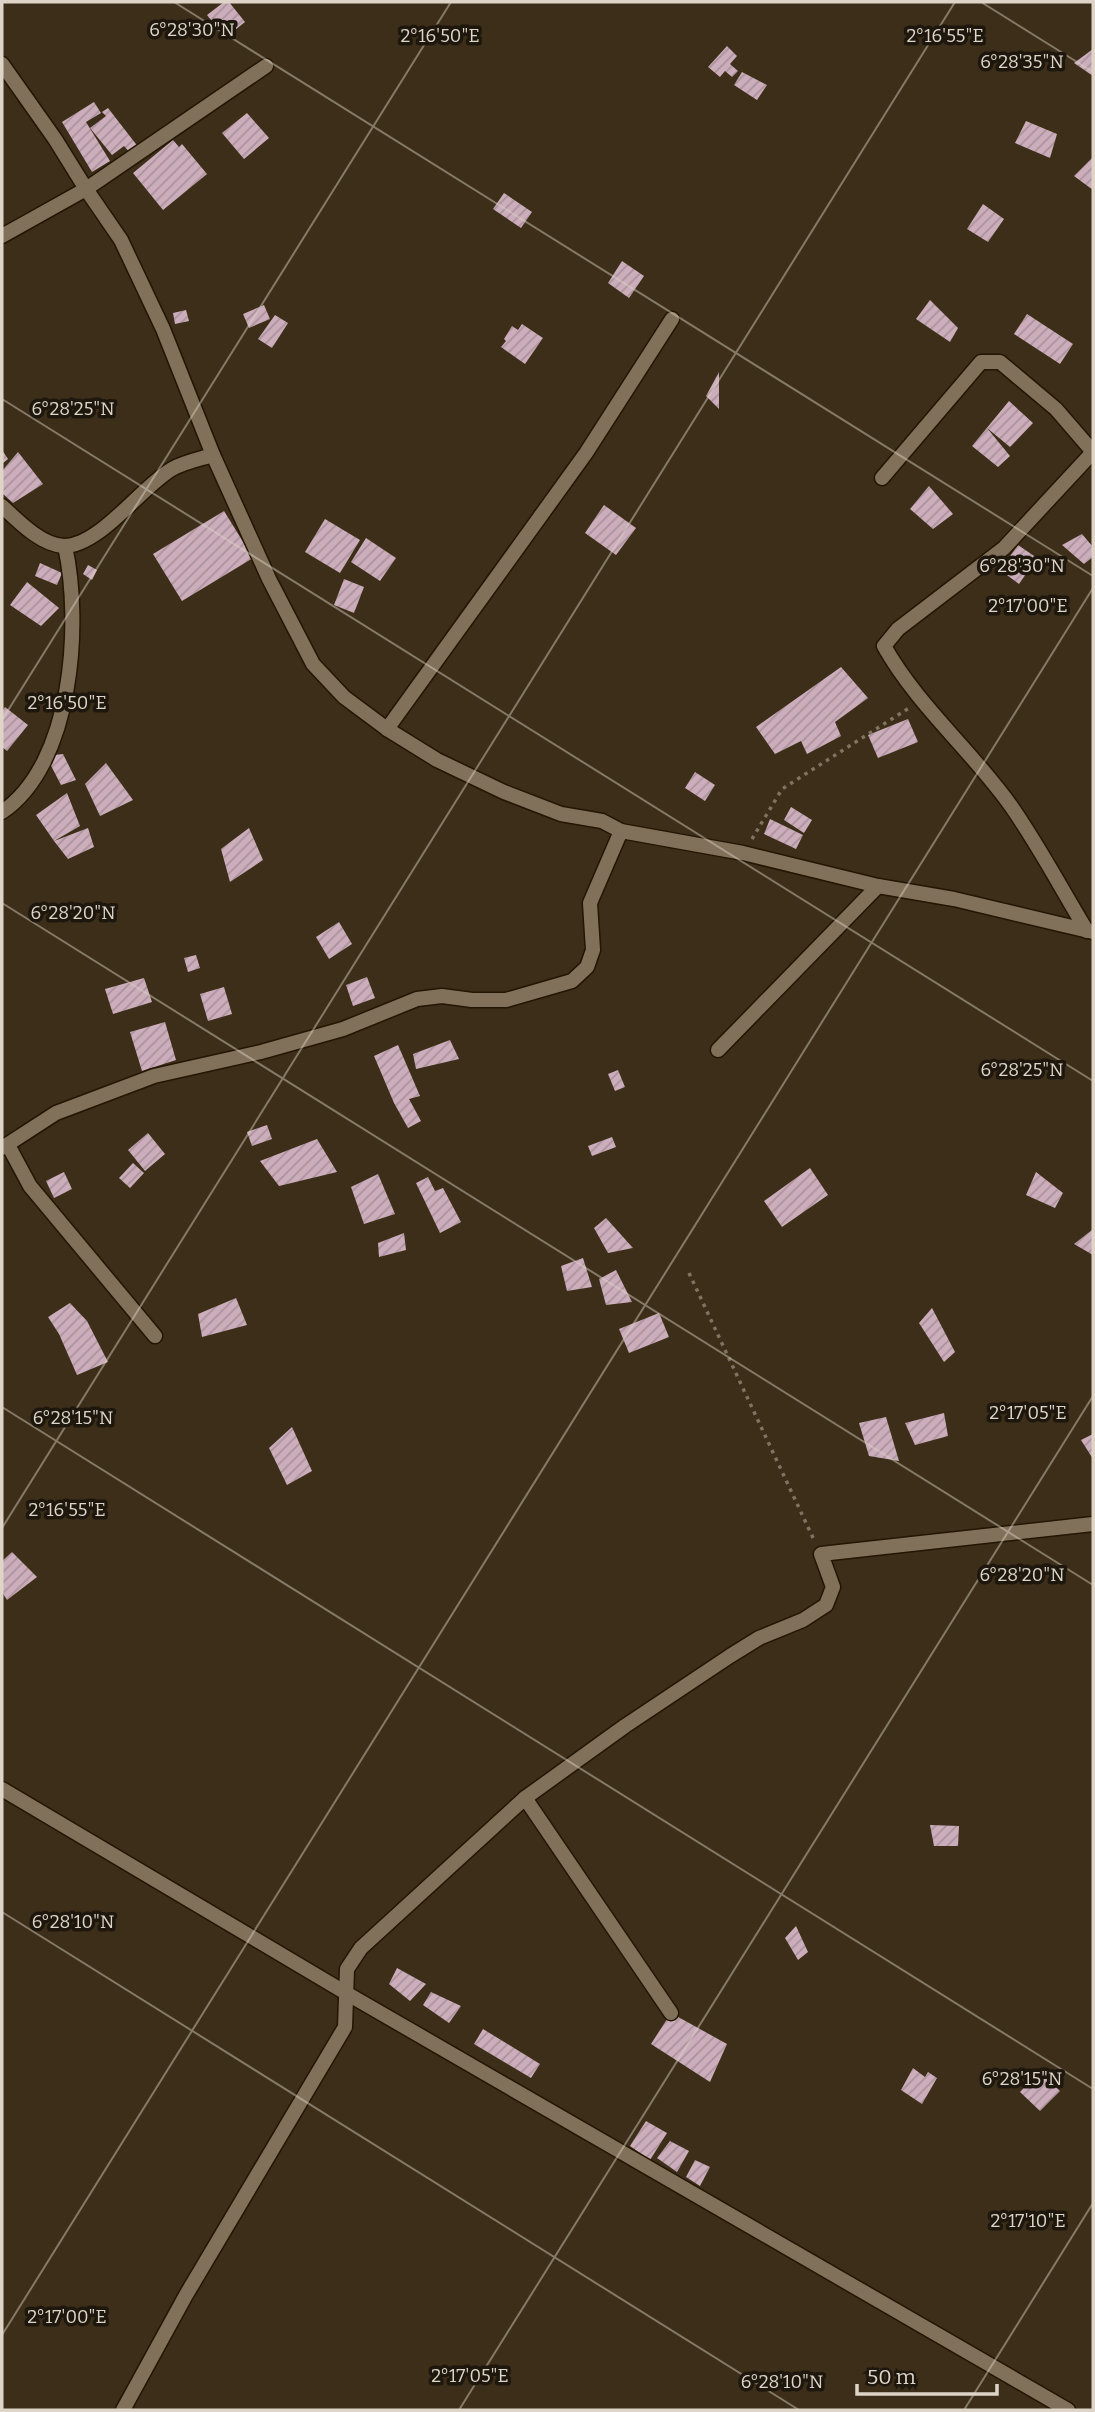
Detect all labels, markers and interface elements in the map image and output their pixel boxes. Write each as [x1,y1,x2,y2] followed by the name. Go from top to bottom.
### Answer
[149,19,235,41] text: 6°28'30"N
[400,25,480,47] text: 2°16'50"E
[906,25,984,47] text: 2°16'55"E
[980,51,1064,73] text: 6°28'35"N
[32,398,114,420] text: 6°28'25"N
[979,555,1065,577] text: 6°28'30"N
[988,595,1068,617] text: 2°17'00"E
[27,692,107,714] text: 2°16'50"E
[31,902,115,924] text: 6°28'20"N
[981,1059,1063,1081] text: 6°28'25"N
[989,1402,1067,1424] text: 2°17'05"E
[33,1407,113,1429] text: 6°28'15"N
[28,1499,106,1521] text: 2°16'55"E
[980,1564,1064,1586] text: 6°28'20"N
[32,1911,114,1933] text: 6°28'10"N
[982,2068,1062,2090] text: 6°28'15"N
[990,2210,1066,2232] text: 2°17'10"E
[27,2306,107,2328] text: 2°17'00"E
[857,2352,997,2396] scale bar
[867,2364,916,2390] text: 50 m
[431,2365,509,2387] text: 2°17'05"E
[741,2371,823,2393] text: 6°28'10"N

